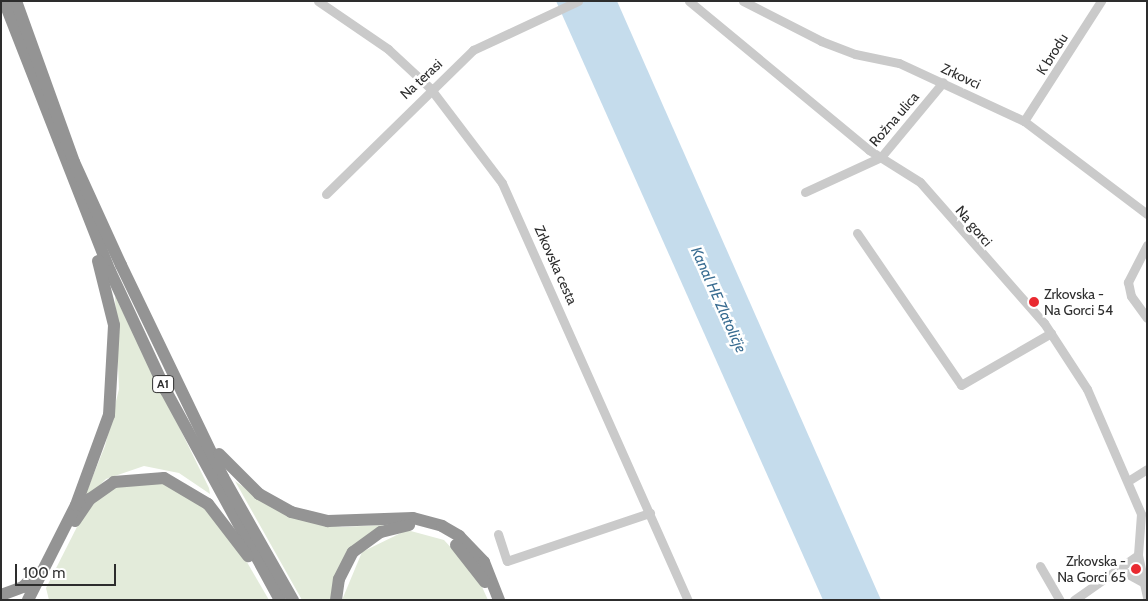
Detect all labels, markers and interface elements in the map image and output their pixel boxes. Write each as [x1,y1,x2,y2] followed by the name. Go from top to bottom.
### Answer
[1033,30,1071,78] street label: K brodu
[397,55,445,103] street label: Na terasi
[939,60,983,92] street label: Zrkovci
[866,88,922,150] street label: Rožna ulica
[952,202,996,250] street label: Na gorci
[531,223,581,307] street label: Zrkovska cesta
[687,244,749,356] water label: Kanal HE Zlatoličje
[1044,286,1113,318] place label: Zrkovska - Na Gorci 54
[1028,296,1040,308] marker: Zrkovska - Na Gorci 54
[152,374,174,394] road number: A1
[1057,553,1126,586] place label: Zrkovska - Na Gorci 65
[18,554,119,586] scale bar
[1130,563,1142,575] marker: Zrkovska - Na Gorci 65
[23,564,65,582] text: 100 m

